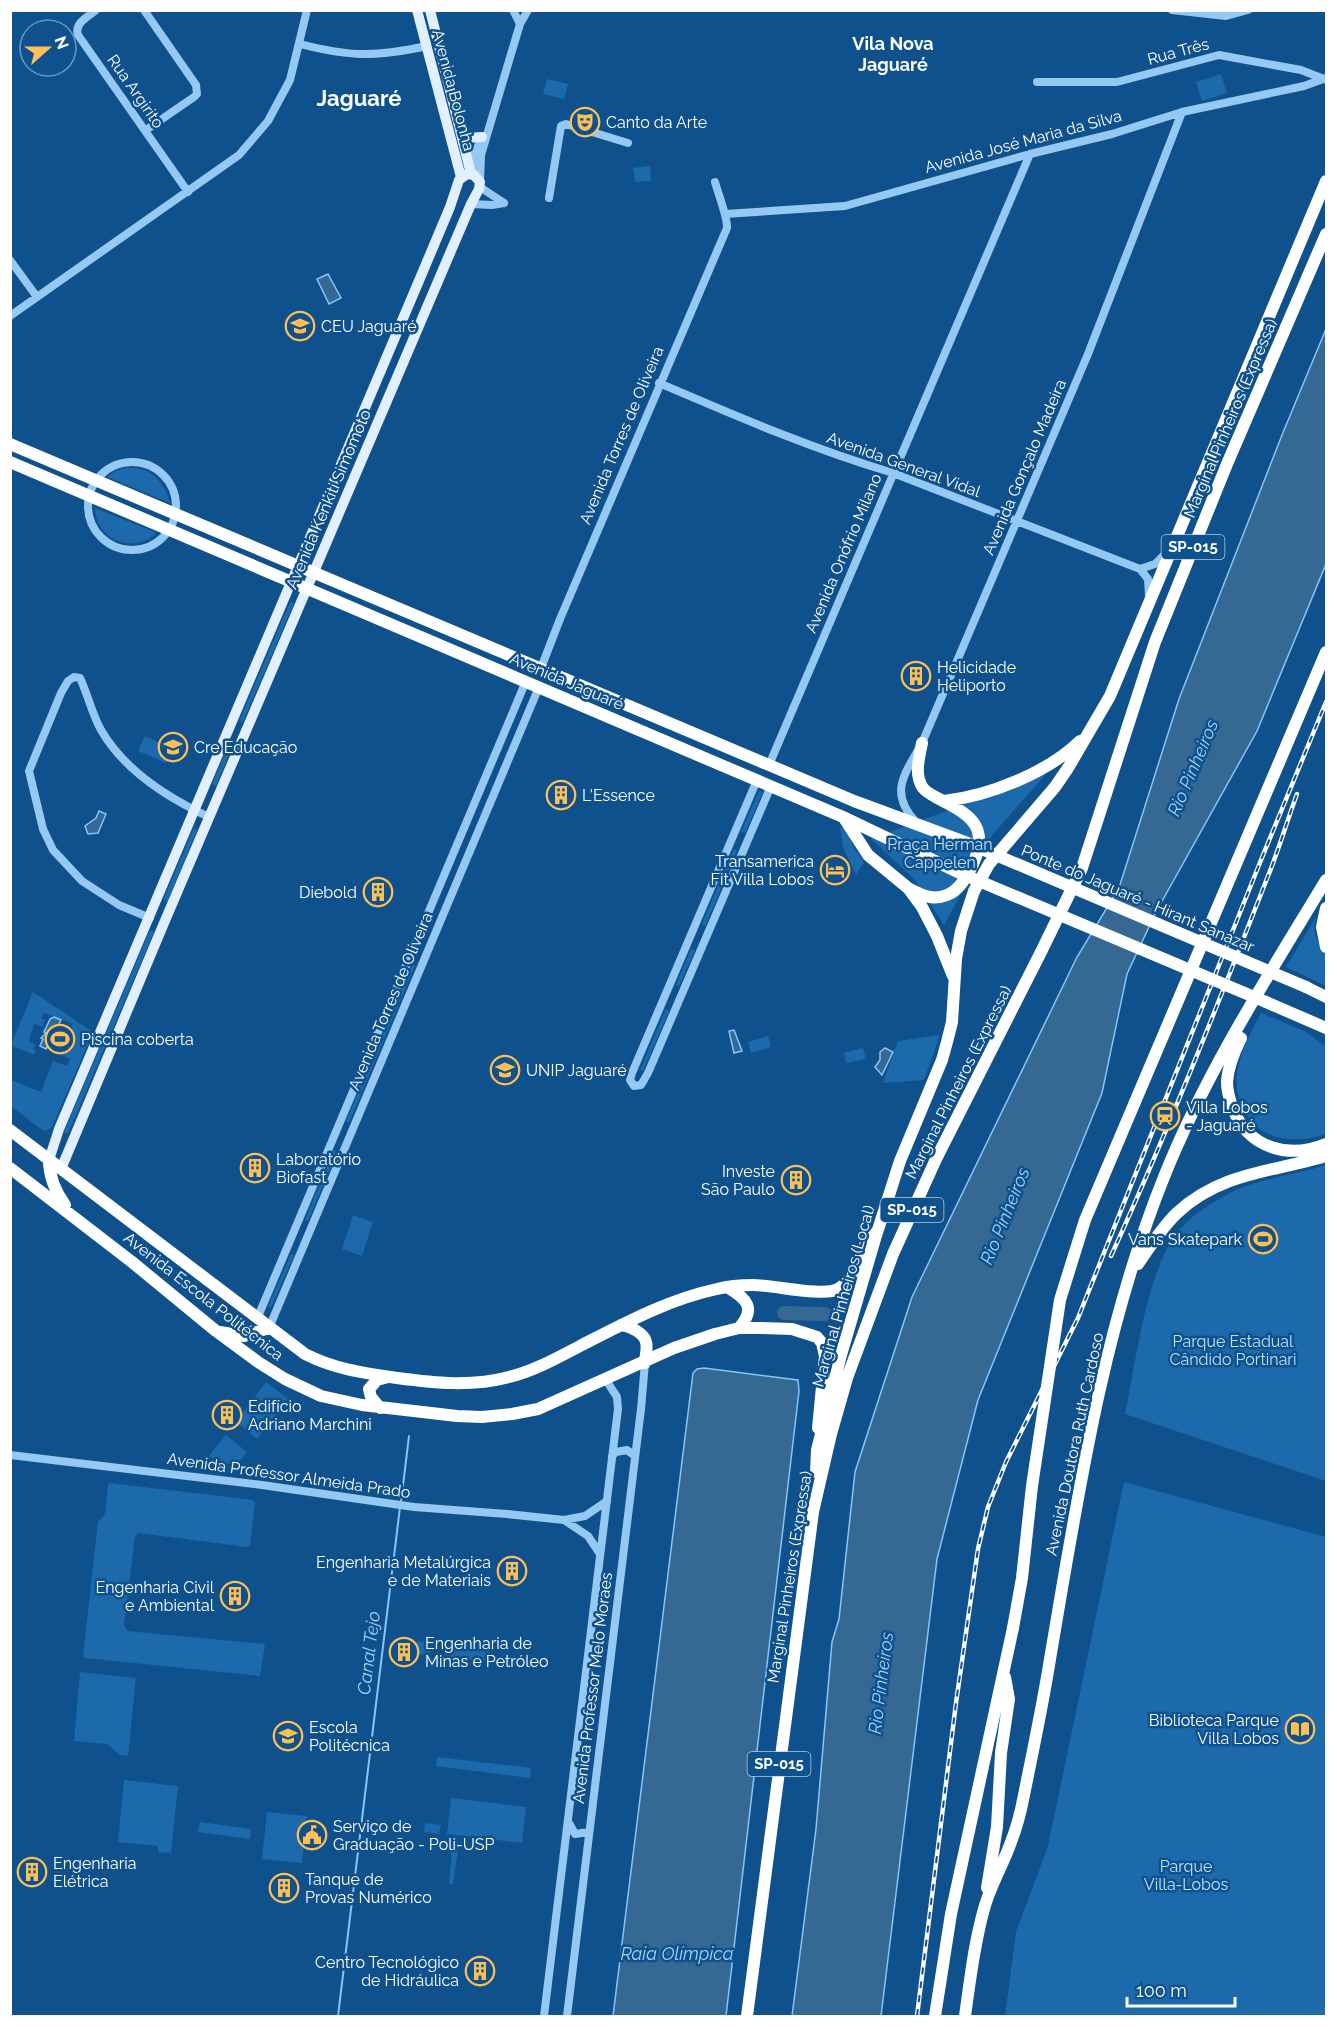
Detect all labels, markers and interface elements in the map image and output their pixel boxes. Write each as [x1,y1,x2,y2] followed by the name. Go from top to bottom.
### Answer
[18,18,78,78] north arrow
[428,27,479,153] street label: Avenida Bolonha
[852,33,934,75] district label: Vila Nova Jaguaré
[50,34,73,52] text: N
[1145,34,1211,69] street label: Rua Três
[103,51,168,132] street label: Rua Argirito
[317,85,401,111] district label: Jaguaré
[569,106,601,138] theatre icon: Canto da Arte
[923,106,1124,177] street label: Avenida José Maria da Silva
[606,113,707,132] place label: Canto da Arte
[284,310,316,342] school or university icon: CEU Jaguaré
[1180,316,1281,521] street label: Marginal Pinheiros (Expressa)
[321,317,417,336] place label: CEU Jaguaré
[575,343,668,527] street label: Avenida Torres de Oliveira
[979,376,1070,558] street label: Avenida Gonçalo Madeira
[282,407,375,592] street label: Avenida Kenkiti Simomoto
[824,428,984,501] street label: Avenida General Vidal
[801,471,886,636] street label: Avenida Onófrio Milano
[1162,535,1224,559] road number: SP-015
[507,649,627,714] street label: Avenida Jaguaré
[937,658,1016,695] place label: Helicidade Heliporto
[900,660,932,692] building icon: Helicidade Heliporto
[1163,716,1222,819] water label: Rio Pinheiros
[157,731,189,763] school or university icon: Cre Educação
[194,738,297,757] place label: Cre Educação
[545,779,577,811] building icon: L'Essence
[582,786,655,805] place label: L'Essence
[887,835,993,872] park label: Praça Herman Cappelen
[1018,841,1258,956] street label: Ponte do Jaguaré - Hirant Sanazar
[711,852,814,889] place label: Transamerica Fit Villa Lobos
[819,854,851,886] hotel icon: Transamerica Fit Villa Lobos
[362,876,394,908] building icon: Diebold
[299,883,357,902] place label: Diebold
[344,909,437,1093] street label: Avenida Torres de Oliveira
[901,982,1016,1182] street label: Marginal Pinheiros (Expressa)
[44,1023,76,1055] sports icon: Piscina coberta
[81,1030,194,1049] place label: Piscina coberta
[489,1054,521,1086] school or university icon: UNIP Jaguaré
[526,1061,627,1080] place label: UNIP Jaguaré
[1186,1098,1268,1135] place label: Villa Lobos - Jaguaré
[1149,1100,1181,1132] station icon: Villa Lobos - Jaguaré
[276,1150,361,1187] place label: Laboratório Biofast
[239,1152,271,1184] building icon: Laboratório Biofast
[701,1162,775,1199] place label: Investe São Paulo
[780,1164,812,1196] building icon: Investe São Paulo
[976,1164,1034,1267] water label: Rio Pinheiros
[880,1198,944,1222] road number: SP-015
[808,1203,879,1389] street label: Marginal Pinheiros (Local)
[1247,1223,1279,1255] sports icon: Vans Skatepark
[120,1228,287,1365] street label: Avenida Escola Politécnica
[1128,1230,1243,1249] place label: Vans Skatepark
[1042,1331,1107,1557] street label: Avenida Doutora Ruth Cardoso
[1170,1332,1296,1369] park label: Parque Estadual Cândido Portinari
[248,1397,372,1434] place label: Edifício Adriano Marchini
[211,1399,243,1431] building icon: Edifício Adriano Marchini
[166,1449,412,1502] street label: Avenida Professor Almeida Prado
[763,1470,816,1684] street label: Marginal Pinheiros (Expressa)
[316,1553,491,1590] place label: Engenharia Metalúrgica e de Materiais
[496,1555,528,1587] building icon: Engenharia Metalúrgica e de Materiais
[569,1571,616,1805] street label: Avenida Professor Melo Moraes
[96,1578,215,1615] place label: Engenharia Civil e Ambiental
[219,1580,251,1612] building icon: Engenharia Civil e Ambiental
[353,1610,384,1696] water label: Canal Tejo
[864,1630,897,1735] water label: Rio Pinheiros
[425,1634,548,1671] place label: Engenharia de Minas e Petróleo
[388,1636,420,1668] building icon: Engenharia de Minas e Petróleo
[1149,1711,1279,1748] place label: Biblioteca Parque Villa Lobos
[1284,1713,1316,1745] library icon: Biblioteca Parque Villa Lobos
[309,1718,390,1755] place label: Escola Politécnica
[272,1720,304,1752] school or university icon: Escola Politécnica
[748,1752,810,1776] road number: SP-015
[333,1817,495,1854] place label: Serviço de Graduação - Poli-USP
[296,1819,328,1851] public building icon: Serviço de Graduação - Poli-USP
[53,1854,136,1891] place label: Engenharia Elétrica
[16,1856,48,1888] building icon: Engenharia Elétrica
[1144,1857,1228,1894] park label: Parque Villa-Lobos
[305,1870,432,1907] place label: Tanque de Provas Numérico
[268,1872,300,1904] building icon: Tanque de Provas Numérico
[620,1943,734,1964] water label: Raia Olímpica
[315,1953,459,1990] place label: Centro Tecnológico de Hidráulica
[464,1955,496,1987] building icon: Centro Tecnológico de Hidráulica
[1127,1970,1235,2008] scale bar
[1136,1980,1187,2001] text: 100 m

